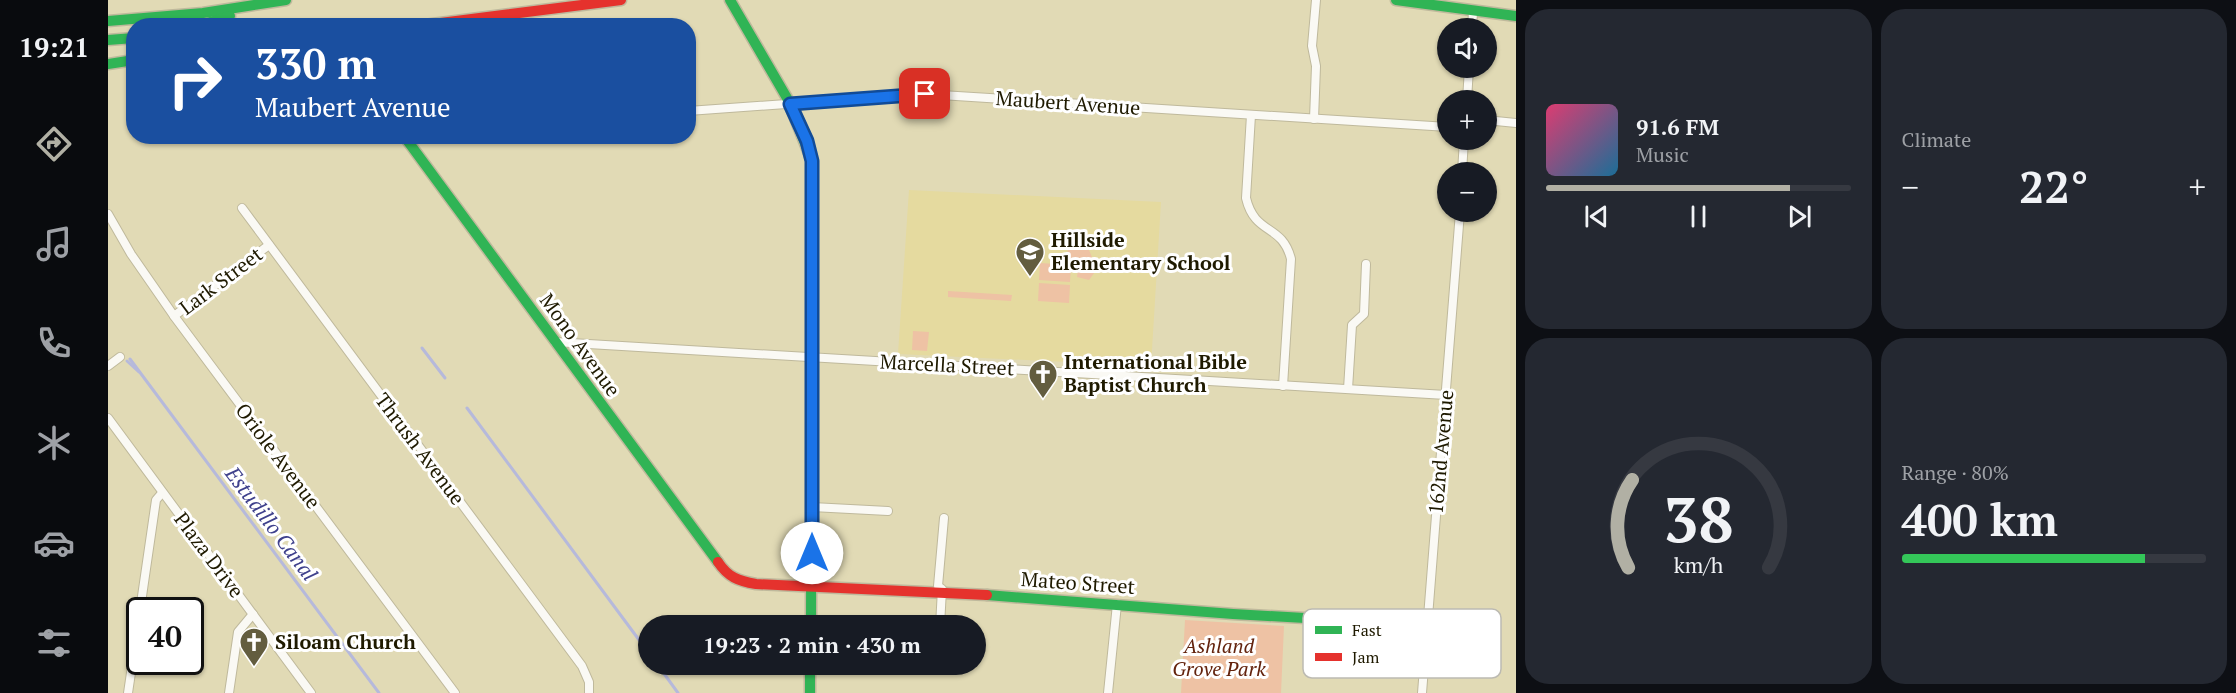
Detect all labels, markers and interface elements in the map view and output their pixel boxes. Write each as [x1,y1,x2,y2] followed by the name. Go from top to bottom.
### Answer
[1437,18,1497,222] map controls
[1437,18,1497,78] button: sound
[19,29,89,65] text: 19:21
[255,35,376,91] text: 330 m
[156,42,234,120] icon: right
[899,68,950,119] pin
[908,77,941,110] icon: arrive
[995,84,1141,121] street label: Maubert Avenue
[255,89,451,125] text: Maubert Avenue
[1437,90,1497,150] button: +
[1636,112,1719,141] text: 91.6 FM
[33,123,75,165] icon: directions
[1902,126,1971,153] text: Climate
[1636,141,1689,168] text: Music
[2019,156,2088,216] text: 22°
[1437,162,1497,222] button: −
[1902,165,1919,208] text: −
[2188,165,2206,208] text: +
[1580,200,1613,233] icon: previous
[1682,200,1715,233] icon: pause
[1783,200,1816,233] icon: next
[33,223,75,265] icon: music
[1051,226,1231,276] place label: Hillside Elementary School
[1014,236,1046,278] school or university icon: Hillside Elementary School
[174,240,268,321] street label: Lark Street
[534,288,627,402] street label: Mono Avenue
[33,322,75,364] icon: phone
[879,347,1015,382] street label: Marcella Street
[1064,348,1247,398] place label: International Bible Baptist Church
[1027,358,1059,400] church icon: International Bible Baptist Church
[369,387,471,510] street label: Thrush Avenue
[1422,389,1459,515] street label: 162nd Avenue
[230,397,327,514] street label: Oriole Avenue
[33,422,75,464] icon: climate
[1902,459,2009,486] text: Range · 80%
[219,460,324,587] water label: Estudillo Canal
[1663,477,1734,560] text: 38
[1902,489,2058,549] text: 400 km
[168,506,250,603] street label: Plaza Drive
[780,521,844,585] position arrow
[33,522,75,564] icon: car
[1673,551,1723,579] text: km/h
[1020,565,1137,600] street label: Mateo Street
[126,597,204,675] speed limit sign: 40
[1303,609,1501,678] legend
[1352,619,1382,641] text: Fast
[33,622,75,664] icon: filters
[238,626,270,668] church icon: Siloam Church
[275,628,416,655] place label: Siloam Church
[703,630,921,659] text: 19:23 · 2 min · 430 m
[1172,632,1266,682] park label: Ashland Grove Park
[1352,646,1380,668] text: Jam

